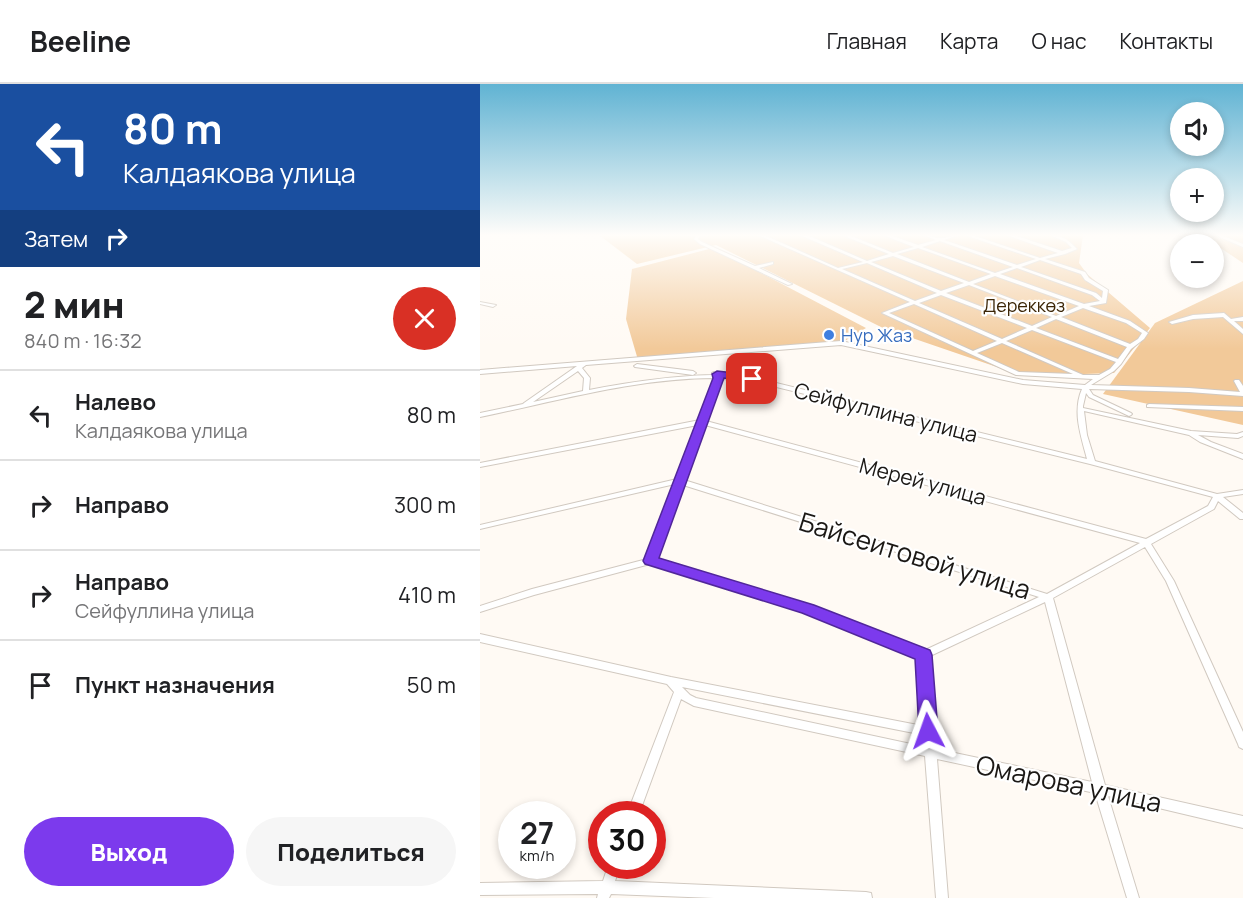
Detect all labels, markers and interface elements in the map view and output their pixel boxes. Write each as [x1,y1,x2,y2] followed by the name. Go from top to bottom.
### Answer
[30,22,131,60] text: Beeline
[827,27,907,55] text: Главная
[940,27,998,55] text: Карта
[1031,27,1087,55] text: О нас
[1120,27,1213,55] text: Контакты
[123,99,223,157] text: 80 m
[1170,102,1224,288] map controls
[1170,102,1224,156] button: sound
[24,108,102,186] icon: left
[123,154,356,191] text: Калдаякова улица
[1170,168,1224,222] button: +
[100,222,133,255] icon: right
[24,224,88,254] text: Затем
[1170,234,1224,288] button: −
[24,280,125,329] text: 2 мин
[393,287,456,350] button: close
[983,293,1065,317] park label: Дереккөз
[841,323,912,347] place label: Нур Жаз
[24,327,142,354] text: 840 m · 16:32
[822,328,836,342] marker: Нур Жаз
[726,353,777,404] pin
[735,362,768,395] icon: arrive
[791,376,981,448] street label: Сейфуллина улица
[75,387,156,417] text: Налево
[24,399,57,432] icon: left
[407,400,456,430] text: 80 m
[75,417,248,444] text: Калдаякова улица
[857,451,989,511] street label: Мерей улица
[24,489,57,522] icon: right
[75,490,169,520] text: Направо
[394,490,456,520] text: 300 m
[795,503,1035,607] street label: Байсеитовой улица
[75,567,169,597] text: Направо
[24,579,57,612] icon: right
[398,580,456,610] text: 410 m
[75,597,254,624] text: Сейфуллина улица
[24,669,57,702] icon: arrive
[75,670,275,700] text: Пункт назначения
[407,670,456,700] text: 50 m
[896,699,960,763] position arrow
[973,746,1165,820] street label: Омарова улица
[588,801,666,879] speed limit sign: 30
[520,812,554,853] text: 27
[24,817,234,886] button: Выход
[246,817,456,886] button: Поделиться
[520,845,554,866] text: km/h

